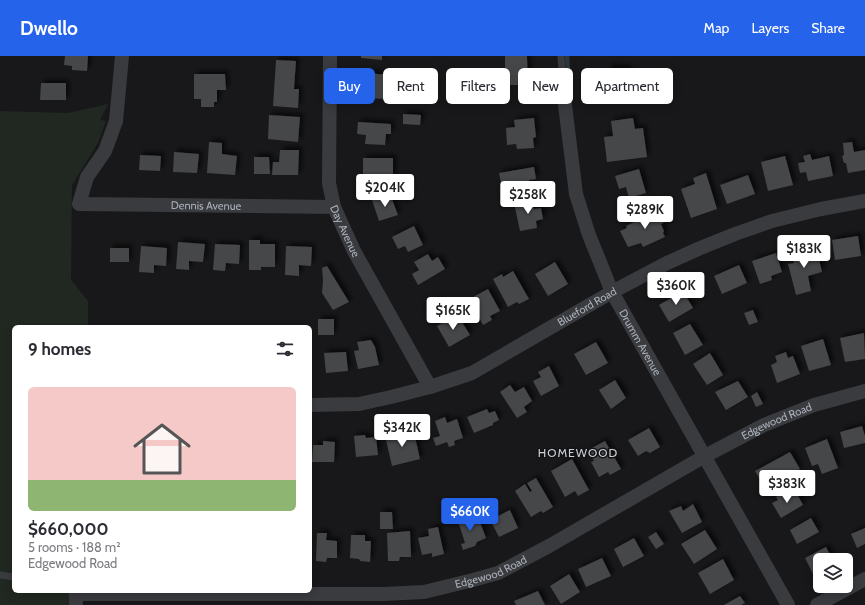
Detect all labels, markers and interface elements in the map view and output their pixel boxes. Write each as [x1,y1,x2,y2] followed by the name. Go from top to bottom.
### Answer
[20,17,78,40] text: Dwello
[704,19,729,37] text: Map
[751,19,789,37] text: Layers
[811,19,845,37] text: Share
[324,68,375,104] chip: Buy
[383,68,438,104] chip: Rent
[446,68,510,104] chip: Filters
[518,68,573,104] chip: New
[581,68,673,104] chip: Apartment
[357,174,413,208] pin: $204K
[365,179,405,195] text: $204K
[500,181,556,215] pin: $258K
[509,186,547,202] text: $258K
[617,196,673,230] pin: $289K
[171,198,242,213] street label: Dennis Avenue
[626,201,664,217] text: $289K
[327,203,363,260] street label: Day Avenue
[776,235,832,269] pin: $183K
[786,240,822,256] text: $183K
[648,272,704,306] pin: $360K
[656,277,696,293] text: $360K
[555,284,619,329] street label: Blueford Road
[425,297,481,331] pin: $165K
[436,302,470,318] text: $165K
[616,307,665,378] street label: Drumm Avenue
[274,338,296,360] icon: filters
[28,339,91,359] text: 9 homes
[739,400,814,443] street label: Edgewood Road
[126,413,198,485] icon: home
[374,414,430,448] pin: $342K
[383,419,421,435] text: $342K
[538,445,618,460] district label: HOMEWOOD
[759,470,815,504] pin: $383K
[768,475,806,491] text: $383K
[442,498,498,532] pin: $660K
[450,503,490,519] text: $660K
[28,519,109,539] text: $660,000
[28,539,121,555] text: 5 rooms · 188 m²
[454,552,529,591] street label: Edgewood Road
[813,553,853,593] map controls
[813,553,853,593] button: layers
[28,555,117,571] text: Edgewood Road

